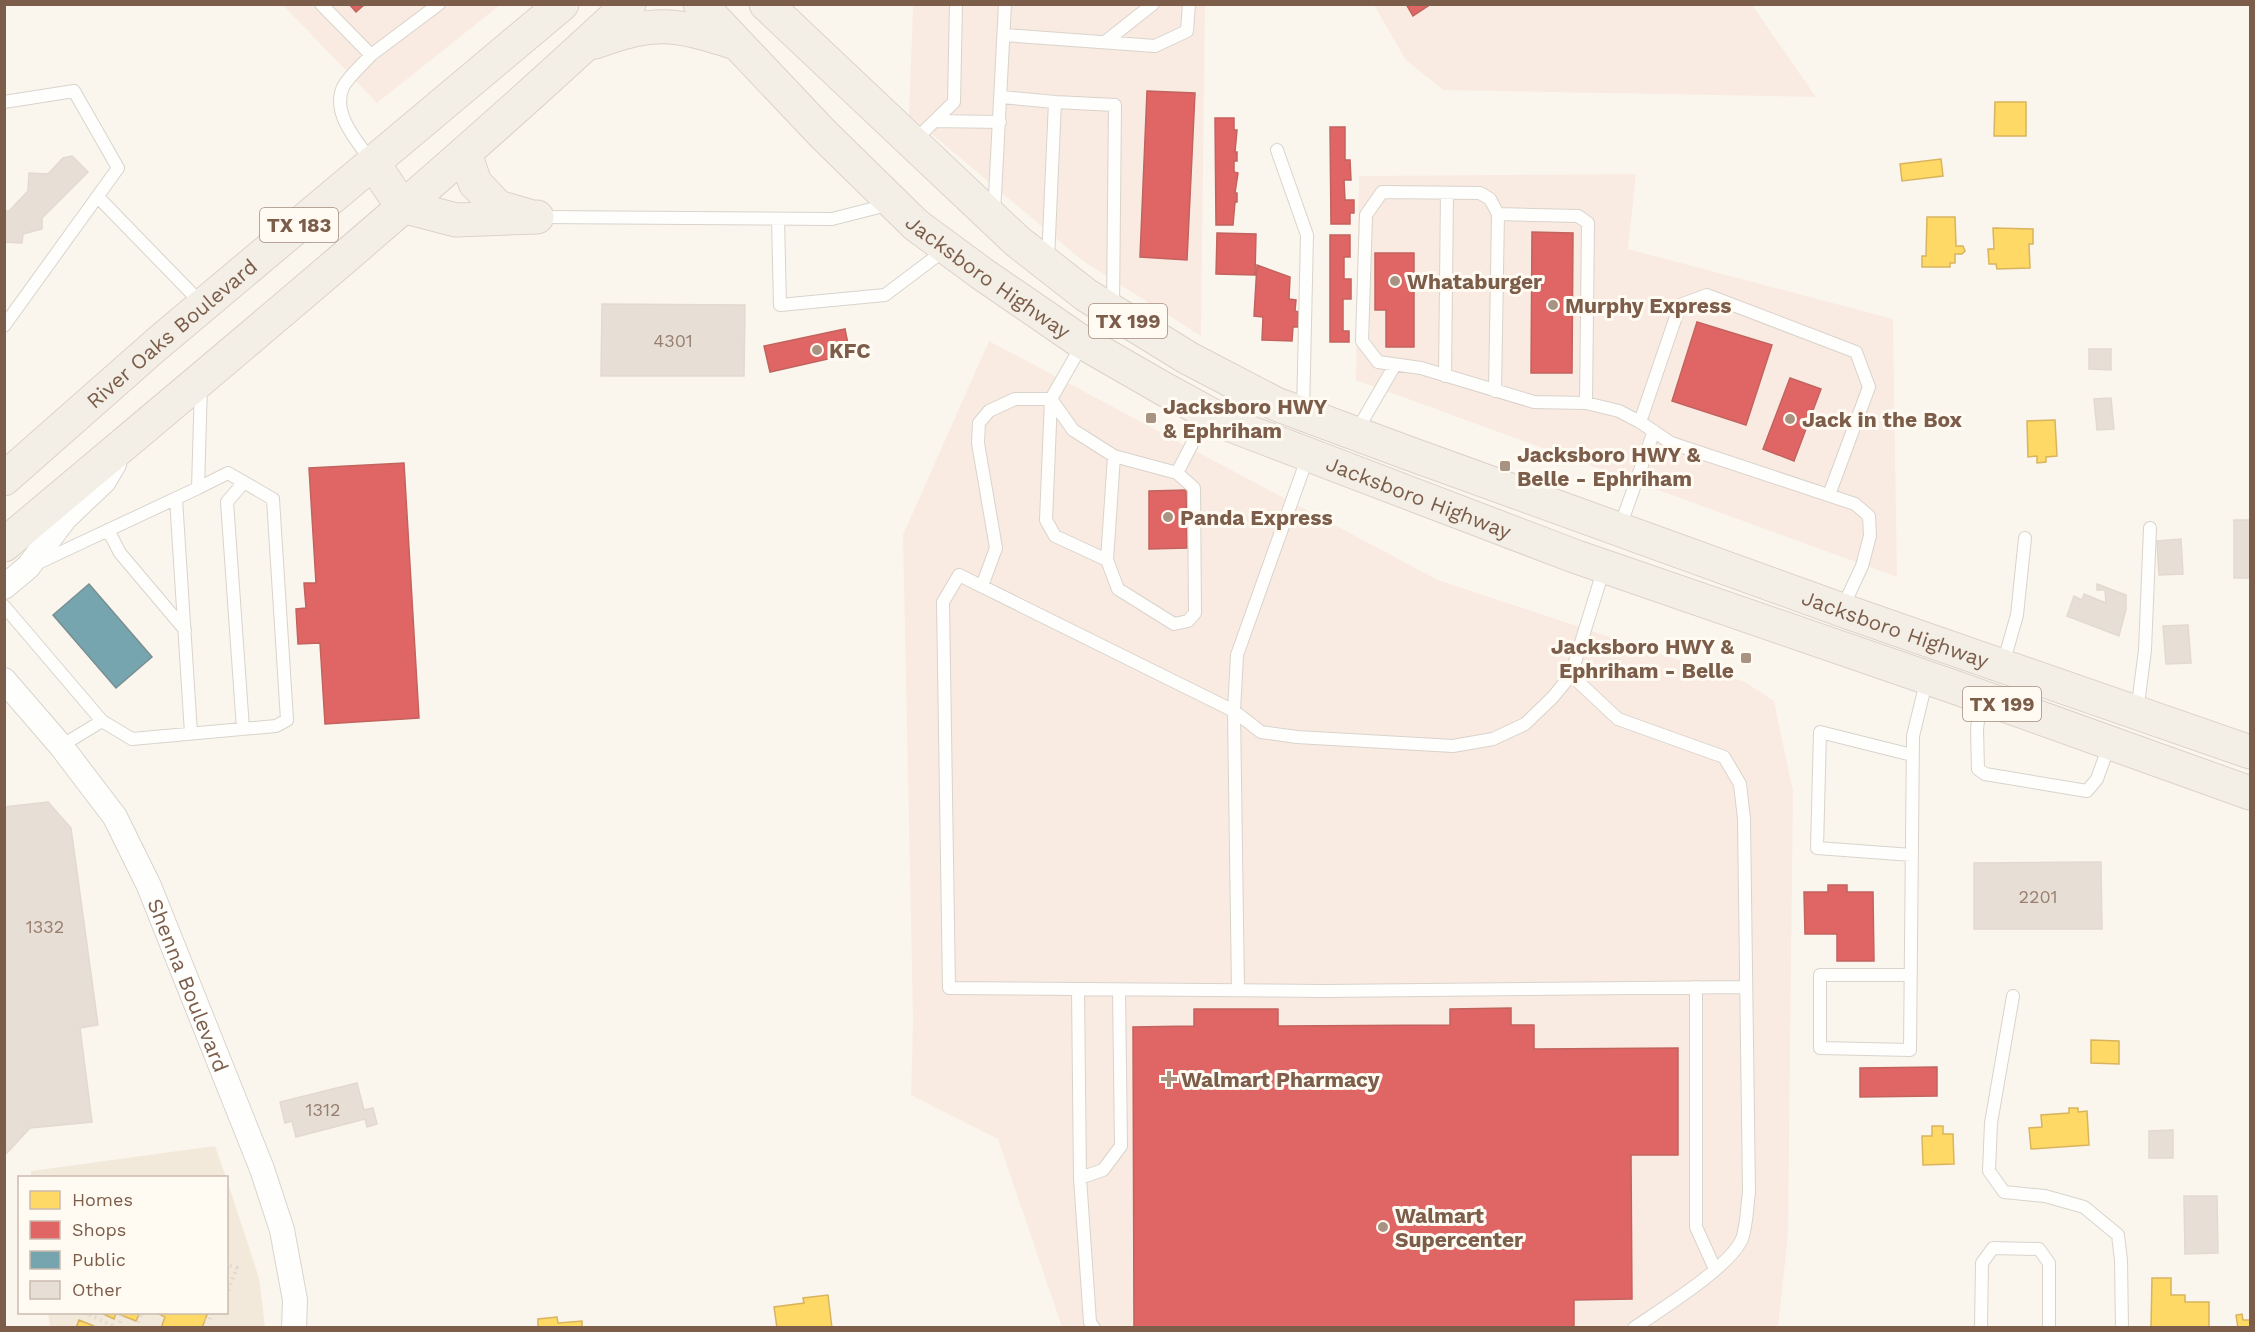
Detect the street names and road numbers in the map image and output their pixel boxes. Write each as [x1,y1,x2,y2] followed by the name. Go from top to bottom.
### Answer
[260,208,338,242] road number: TX 183
[901,210,1076,344] street label: Jacksboro Highway
[81,253,262,413] street label: River Oaks Boulevard
[1089,304,1167,338] road number: TX 199
[1323,450,1515,544] street label: Jacksboro Highway
[1799,584,1992,673] street label: Jacksboro Highway
[1963,687,2041,721] road number: TX 199
[143,895,234,1075] street label: Shenna Boulevard

